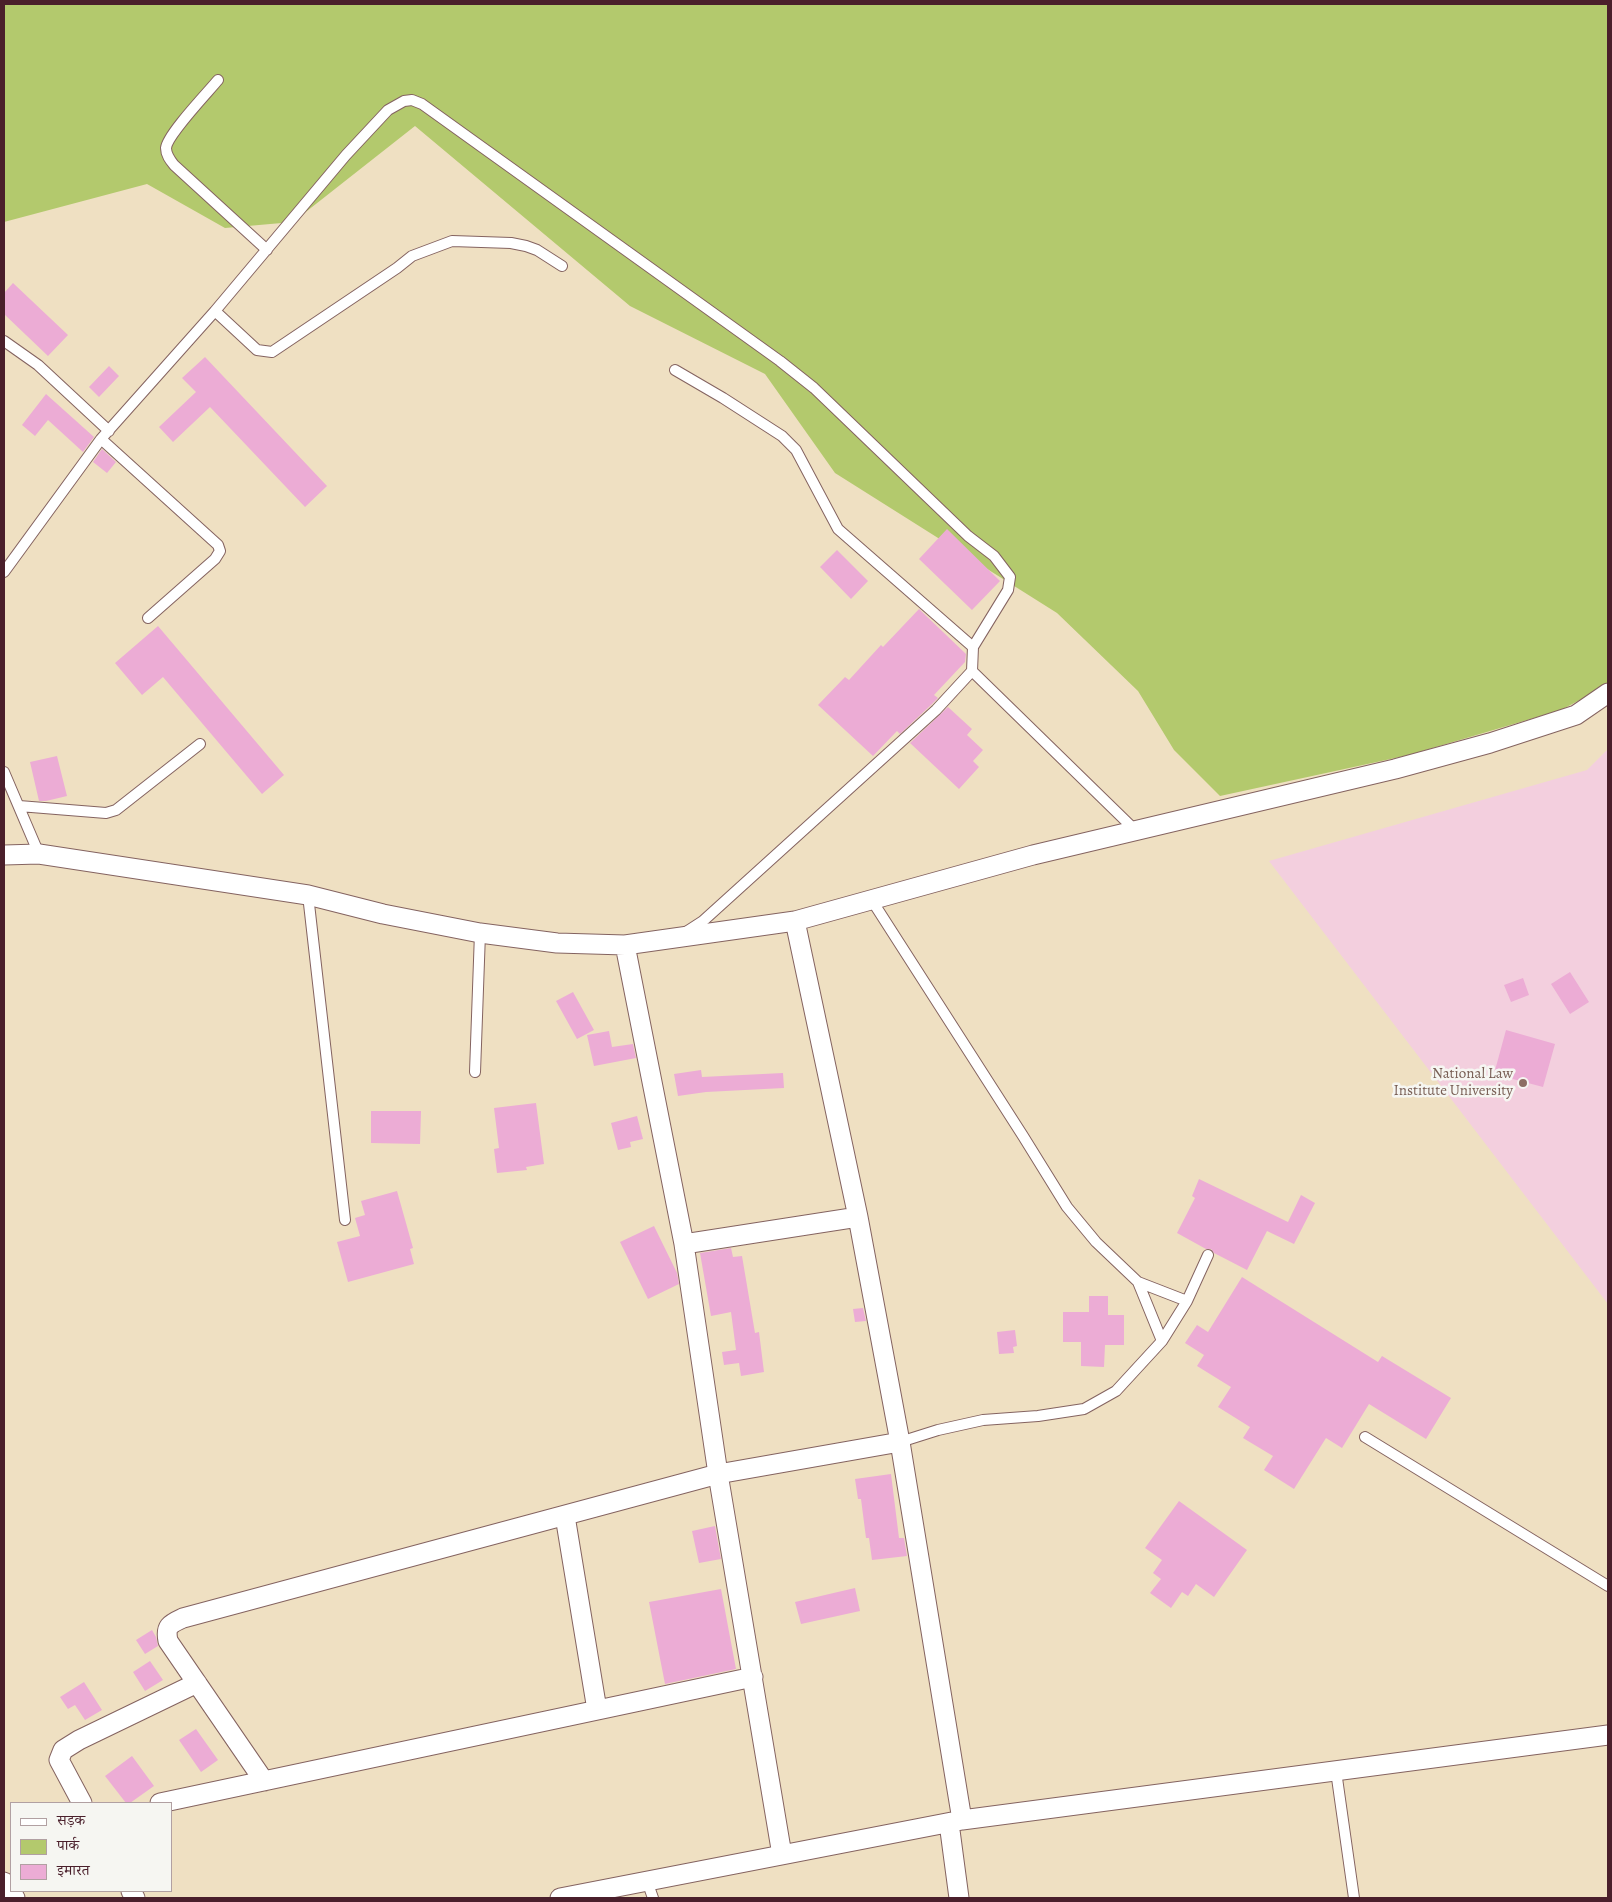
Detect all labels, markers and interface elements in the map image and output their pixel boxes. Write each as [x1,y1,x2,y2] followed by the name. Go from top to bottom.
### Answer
[1393,1065,1513,1100] place label: National Law Institute University
[1517,1077,1529,1089] marker: National Law Institute University
[10,1802,172,1892] legend
[57,1810,85,1830] text: सड़क
[57,1835,79,1855] text: पार्क
[57,1860,90,1880] text: इमारत

